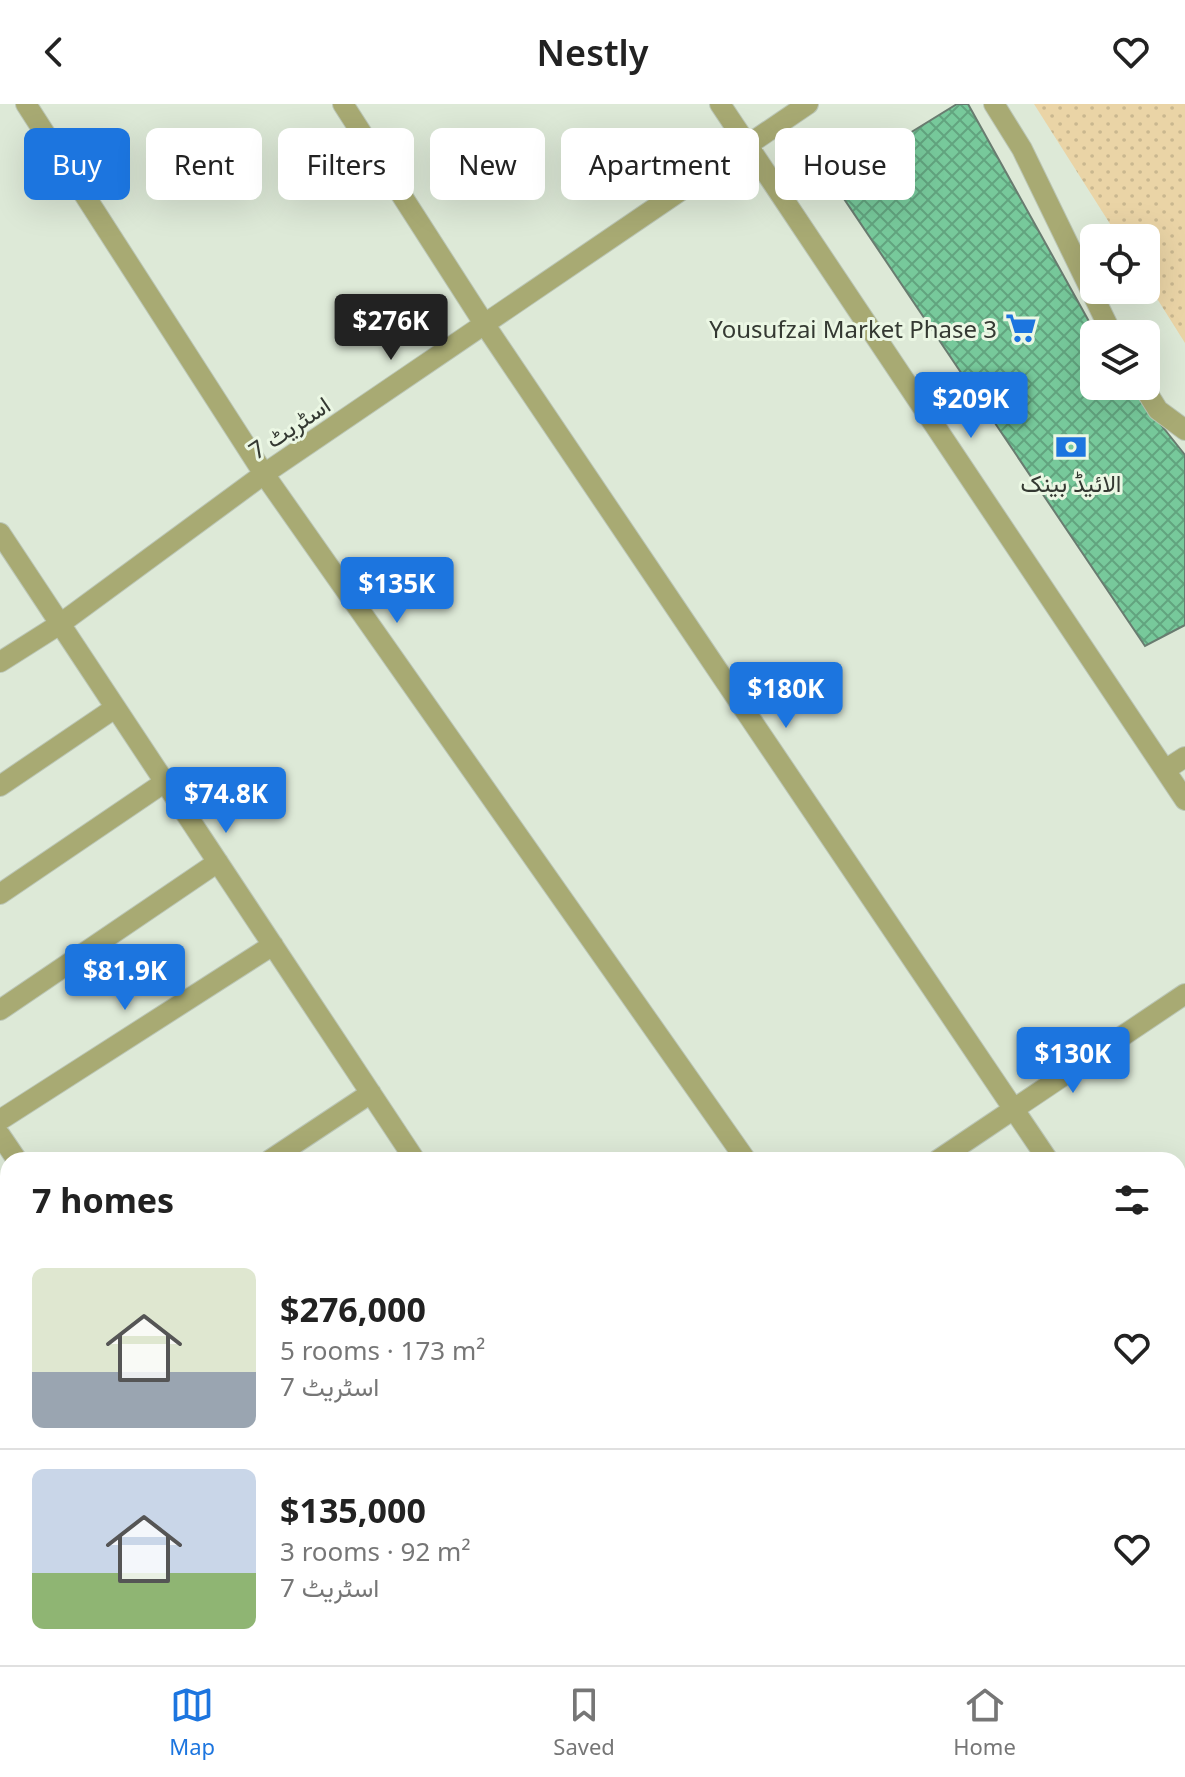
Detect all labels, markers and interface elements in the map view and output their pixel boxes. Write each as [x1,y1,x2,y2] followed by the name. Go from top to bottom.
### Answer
[537,28,648,77] text: Nestly
[32,30,76,74] icon: back
[1109,30,1153,74] icon: heart
[24,128,130,200] chip: Buy
[146,128,262,200] chip: Rent
[278,128,414,200] chip: Filters
[430,128,545,200] chip: New
[561,128,759,200] chip: Apartment
[775,128,915,200] chip: House
[1080,224,1160,400] map controls
[1080,224,1160,304] button: locate
[335,294,447,362] pin: $276K
[353,302,429,338] text: $276K
[1004,311,1038,345] supermarket icon: Yousufzai Market Phase 3
[709,312,997,345] place label: Yousufzai Market Phase 3
[1080,320,1160,400] button: layers
[915,372,1027,440] pin: $209K
[933,380,1009,416] text: $209K
[242,388,336,466] street label: اسٹریٹ 7
[1054,430,1088,464] bank icon: الائیڈ بینک
[1021,466,1121,499] place label: الائیڈ بینک
[341,557,453,625] pin: $135K
[359,565,435,601] text: $135K
[730,662,842,730] pin: $180K
[748,670,824,706] text: $180K
[161,767,291,835] pin: $74.8K
[184,775,268,811] text: $74.8K
[60,944,190,1012] pin: $81.9K
[83,952,167,988] text: $81.9K
[1017,1027,1129,1095] pin: $130K
[1035,1035,1111,1071] text: $130K
[32,1177,174,1223] text: 7 homes
[1110,1178,1154,1222] icon: filters
[280,1286,426,1332] text: $276,000
[96,1300,192,1396] icon: home
[1110,1326,1154,1370] icon: heart
[280,1332,485,1368] text: 5 rooms · 173 m²
[280,1368,379,1404] text: اسٹریٹ 7
[280,1487,426,1533] text: $135,000
[96,1501,192,1597] icon: home
[1110,1527,1154,1571] icon: heart
[280,1533,470,1569] text: 3 rooms · 92 m²
[280,1569,379,1605] text: اسٹریٹ 7
[169,1683,215,1761] tab: Map
[553,1683,615,1761] tab: Saved
[953,1683,1016,1761] tab: Home

